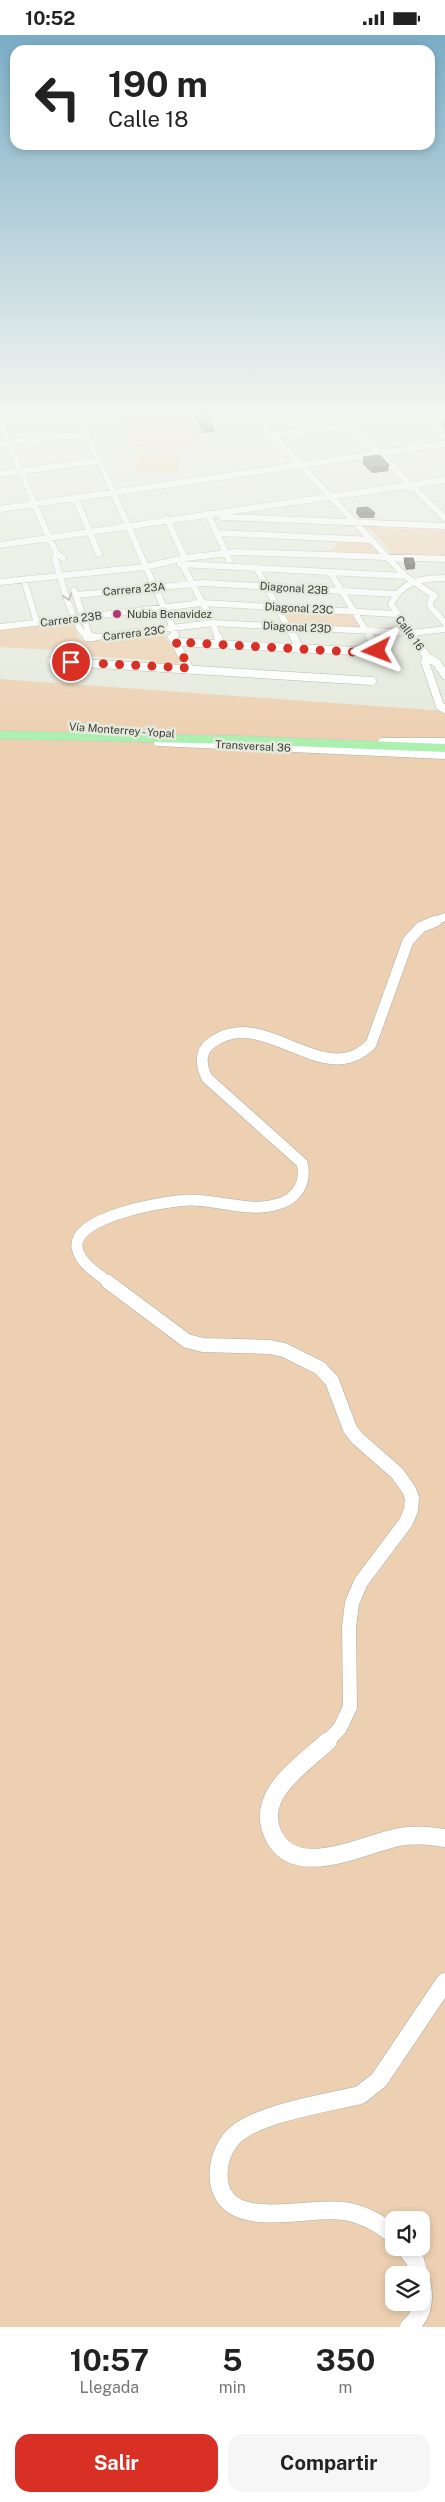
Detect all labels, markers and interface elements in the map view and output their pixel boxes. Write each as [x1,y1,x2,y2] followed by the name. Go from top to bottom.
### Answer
[25,7,75,29] text: 10:52
[108,64,208,105] text: 190 m
[25,65,90,130] icon: left
[108,106,188,132] text: Calle 18
[102,580,166,598] street label: Carrera 23A
[259,580,329,596] street label: Diagonal 23B
[62,592,72,600] one-way arrow
[264,600,334,616] street label: Diagonal 23C
[111,608,123,620] marker: Nubia Benavidez
[127,608,212,620] place label: Nubia Benavidez
[39,609,103,629] street label: Carrera 23B
[393,613,427,653] street label: Calle 16
[262,619,332,635] street label: Diagonal 23D
[102,623,166,643] street label: Carrera 23C
[350,624,402,676] position arrow
[50,641,92,683] pin
[57,648,85,676] icon: arrive
[69,720,175,740] street label: Vía Monterrey - Yopal
[215,738,291,754] street label: Transversal 36
[385,2211,430,2311] map controls
[385,2211,430,2256] button: sound
[385,2266,430,2311] button: layers
[70,2342,149,2378] text: 10:57
[222,2342,243,2378] text: 5
[316,2342,375,2378] text: 350
[80,2378,139,2397] text: Llegada
[219,2378,246,2397] text: min
[339,2378,352,2397] text: m
[15,2434,218,2492] button: Salir
[228,2434,430,2492] button: Compartir

